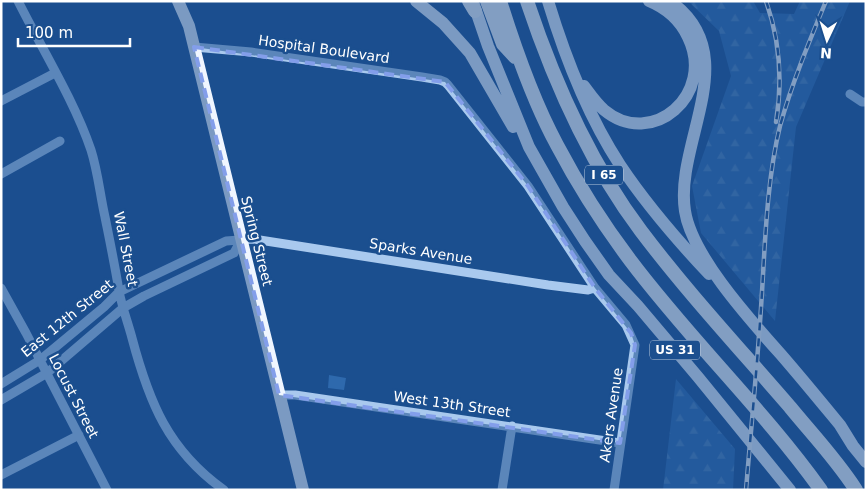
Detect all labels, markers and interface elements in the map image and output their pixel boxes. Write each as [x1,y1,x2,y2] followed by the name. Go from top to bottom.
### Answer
[18,15,130,47] scale bar
[802,15,852,65] north arrow
[25,24,73,42] text: 100 m
[257,32,391,66] street label: Hospital Boulevard
[820,45,832,61] text: N
[585,166,623,184] road number: I 65
[238,194,276,288] street label: Spring Street
[111,210,141,288] street label: Wall Street
[368,235,474,267] street label: Sparks Avenue
[18,276,117,360] street label: East 12th Street
[650,340,700,360] road number: US 31
[46,351,102,441] street label: Locust Street
[596,367,626,463] street label: Akers Avenue
[392,388,512,420] street label: West 13th Street

